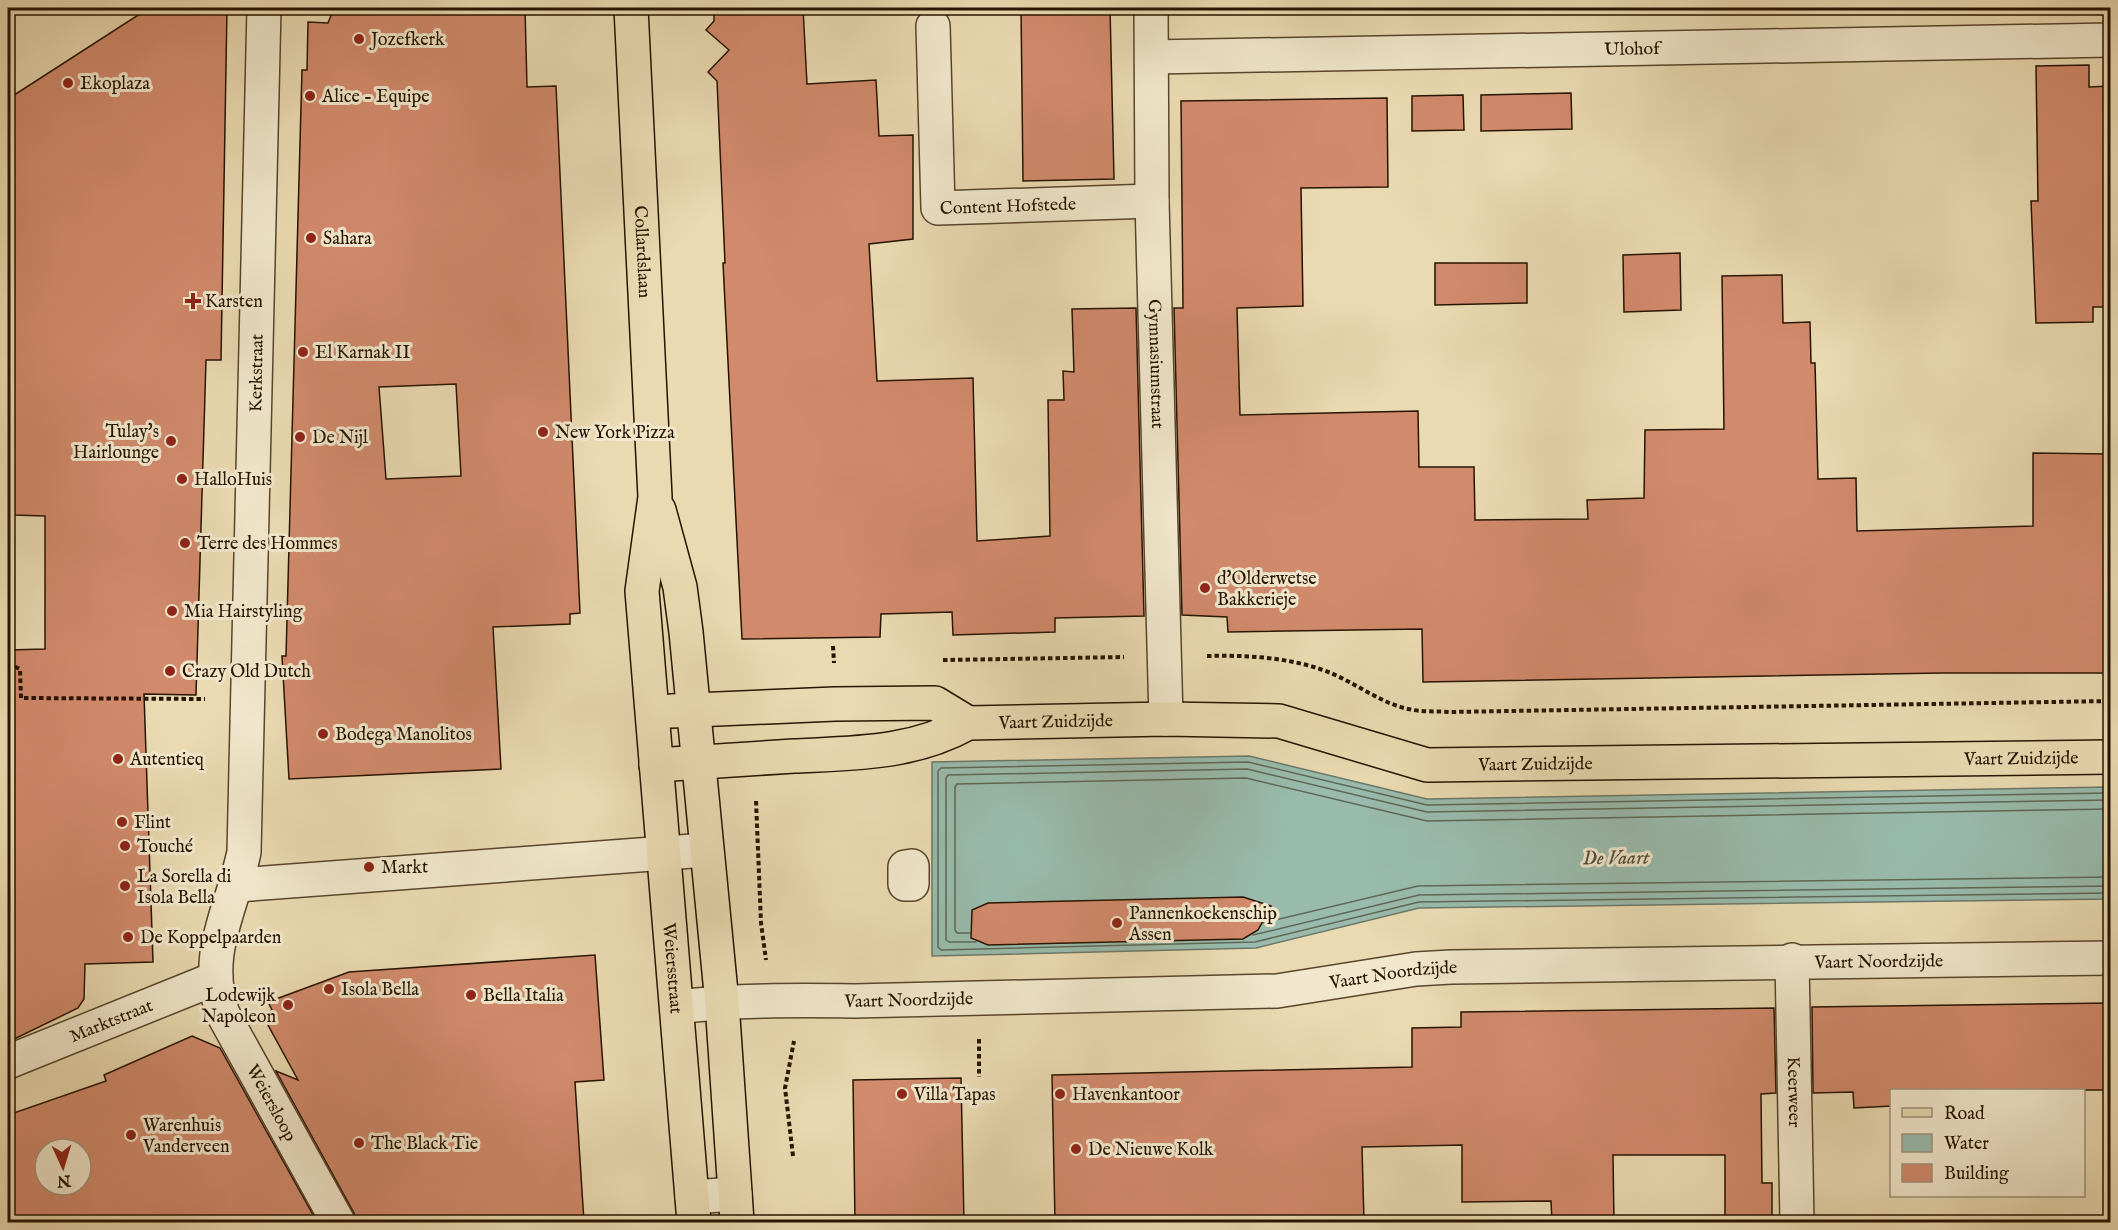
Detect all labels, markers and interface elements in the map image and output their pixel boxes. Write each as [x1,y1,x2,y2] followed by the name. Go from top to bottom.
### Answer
[369,29,445,52] place label: Jozefkerk
[352,32,366,46] marker: Jozefkerk
[1604,38,1663,62] street label: Ulohof
[80,73,150,96] place label: Ekoplaza
[61,76,75,90] marker: Ekoplaza
[321,86,430,109] place label: Alice - Equipe
[303,89,317,103] marker: Alice - Equipe
[940,193,1076,221] street label: Content Hofstede
[628,205,655,299] street label: Collardslaan
[323,228,372,251] place label: Sahara
[304,231,318,245] marker: Sahara
[205,291,263,314] place label: Karsten
[186,294,200,308] marker: Karsten
[1142,299,1168,429] street label: Gymnasiumstraat
[245,334,270,412] street label: Kerkstraat
[315,342,410,365] place label: El Karnak II
[296,345,310,359] marker: El Karnak II
[73,421,159,465] place label: Tulay's Hairlounge
[555,422,675,445] place label: New York Pizza
[536,425,550,439] marker: New York Pizza
[312,427,368,450] place label: De Nijl
[293,430,307,444] marker: De Nijl
[164,434,178,448] marker: Tulay's Hairlounge
[194,469,272,492] place label: HalloHuis
[175,472,189,486] marker: HalloHuis
[197,533,338,556] place label: Terre des Hommes
[178,536,192,550] marker: Terre des Hommes
[1217,568,1317,612] place label: d'Olderwetse Bakkerieje
[1198,581,1212,595] marker: d'Olderwetse Bakkerieje
[184,601,303,624] place label: Mia Hairstyling
[165,604,179,618] marker: Mia Hairstyling
[182,661,311,684] place label: Crazy Old Dutch
[163,664,177,678] marker: Crazy Old Dutch
[997,710,1113,735] street label: Vaart Zuidzijde
[335,724,472,747] place label: Bodega Manolitos
[316,727,330,741] marker: Bodega Manolitos
[1963,747,2079,772] street label: Vaart Zuidzijde
[129,749,205,772] place label: Autentieq
[111,752,125,766] marker: Autentieq
[1477,753,1593,777] street label: Vaart Zuidzijde
[134,812,171,835] place label: Flint
[115,815,129,829] marker: Flint
[137,836,193,859] place label: Touché
[118,839,132,853] marker: Touché
[1583,845,1651,872] water label: De Vaart
[381,857,428,880] place label: Markt
[362,860,376,874] marker: Markt
[137,866,231,910] place label: La Sorella di Isola Bella
[118,879,132,893] marker: La Sorella di Isola Bella
[1128,903,1277,947] place label: Pannenkoekenschip Assen
[1110,916,1124,930] marker: Pannenkoekenschip Assen
[656,922,687,1015] street label: Weiersstraat
[140,927,282,950] place label: De Koppelpaarden
[121,930,135,944] marker: De Koppelpaarden
[1813,950,1943,975] street label: Vaart Noordzijde
[1327,957,1457,996] street label: Vaart Noordzijde
[341,979,419,1002] place label: Isola Bella
[322,982,336,996] marker: Isola Bella
[201,985,276,1029] place label: Lodewijk Napoleon
[483,985,564,1008] place label: Bella Italia
[464,988,478,1002] marker: Bella Italia
[843,988,973,1014] street label: Vaart Noordzijde
[66,995,157,1049] street label: Marktstraat
[281,998,295,1012] marker: Lodewijk Napoleon
[1781,1056,1805,1128] street label: Keerweer
[240,1061,301,1146] street label: Weiersloop
[913,1084,996,1107] place label: Villa Tapas
[1072,1084,1180,1107] place label: Havenkantoor
[895,1087,909,1101] marker: Villa Tapas
[1053,1087,1067,1101] marker: Havenkantoor
[1890,1089,2085,1197] legend
[1944,1103,1985,1126] text: Road
[142,1115,230,1159] place label: Warenhuis Vanderveen
[124,1128,138,1142] marker: Warenhuis Vanderveen
[371,1133,478,1156] place label: The Black Tie
[1944,1133,1989,1156] text: Water
[352,1136,366,1150] marker: The Black Tie
[33,1137,93,1197] north arrow
[1088,1139,1214,1162] place label: De Nieuwe Kolk
[1069,1142,1083,1156] marker: De Nieuwe Kolk
[1944,1163,2009,1186] text: Building
[56,1169,73,1190] text: N

